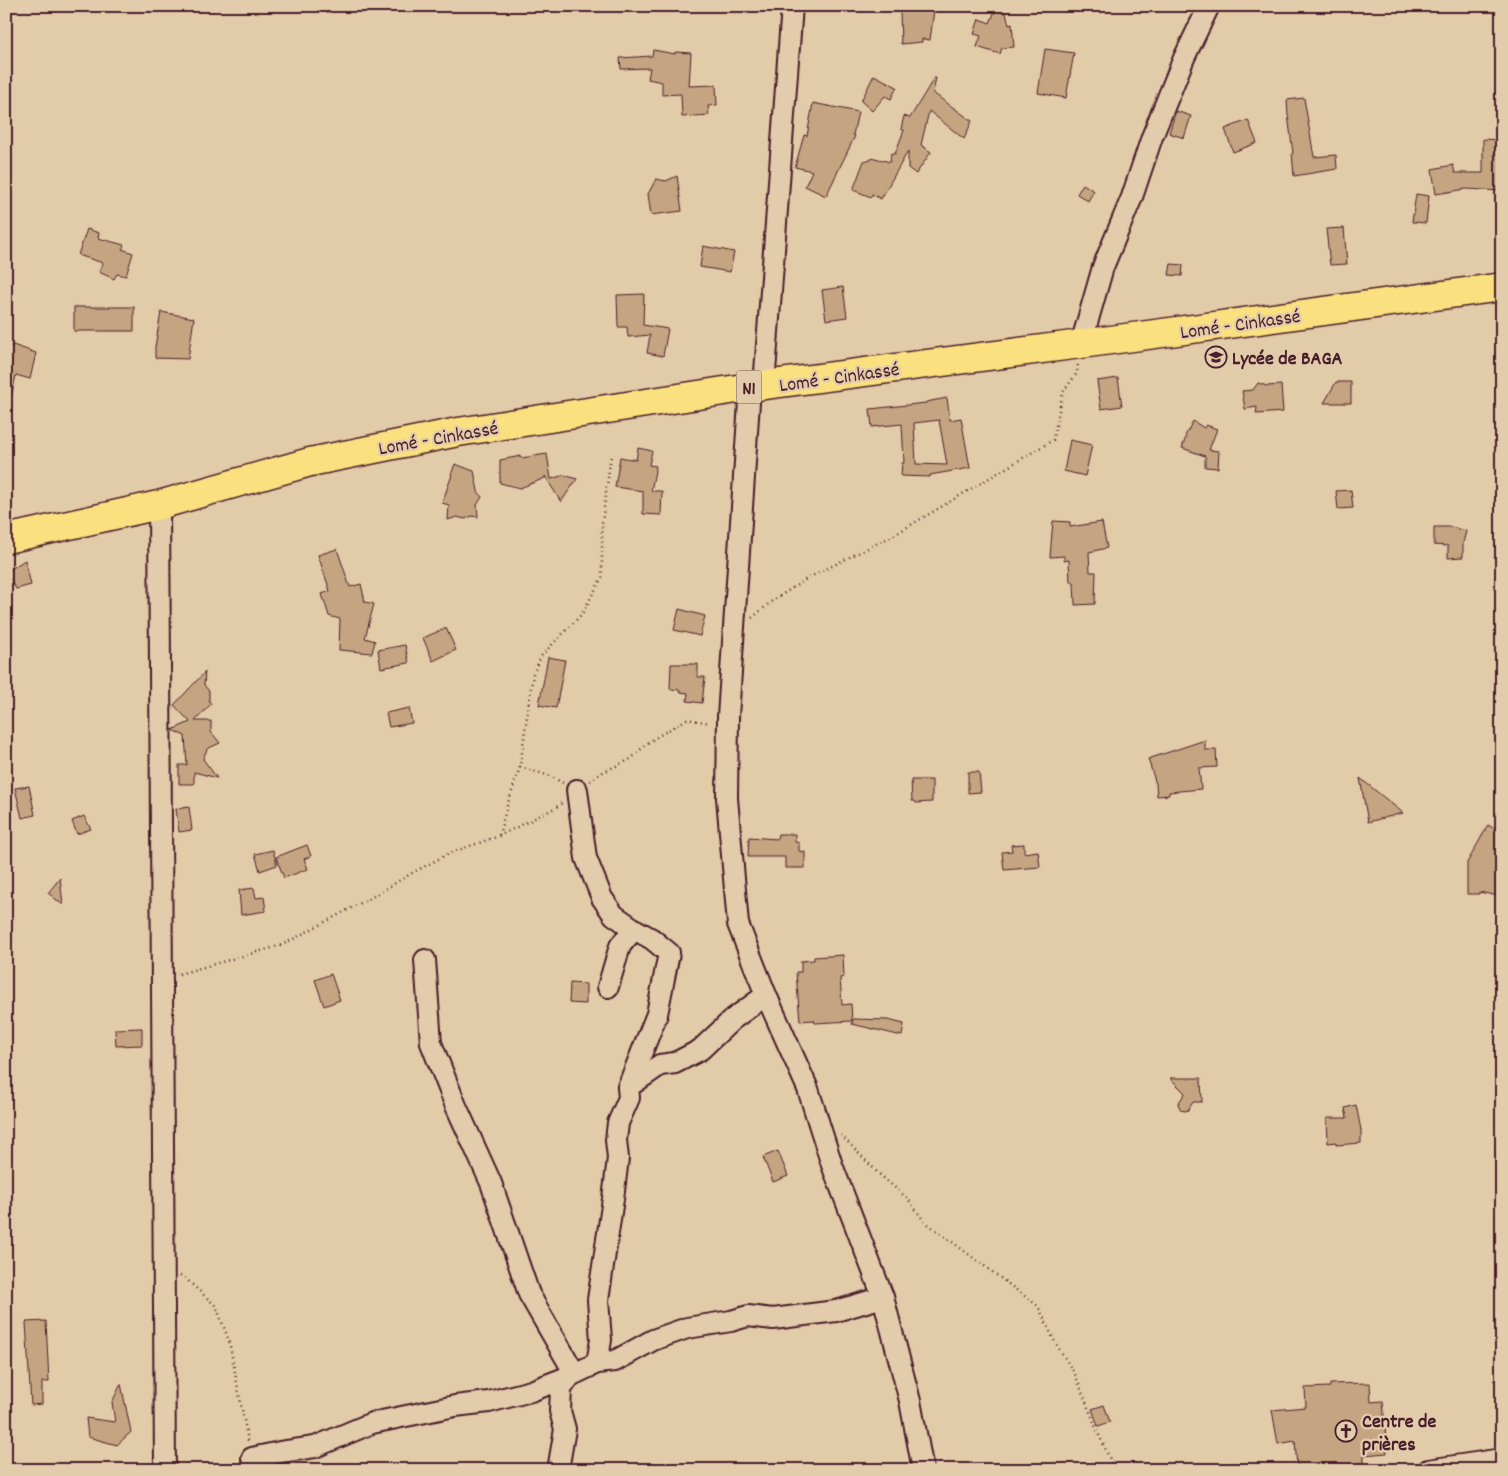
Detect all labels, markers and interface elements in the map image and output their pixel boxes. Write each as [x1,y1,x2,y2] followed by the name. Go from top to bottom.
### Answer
[1178,304,1302,348] street label: Lomé - Cinkassé
[1204,345,1228,369] school or university icon: Lycée de BAGA
[1232,346,1343,374] place label: Lycée de BAGA
[777,357,901,401] street label: Lomé - Cinkassé
[736,371,762,404] road number: N1
[376,416,501,464] street label: Lomé - Cinkassé
[1362,1409,1436,1460] place label: Centre de prières
[1334,1419,1358,1443] church icon: Centre de prières

